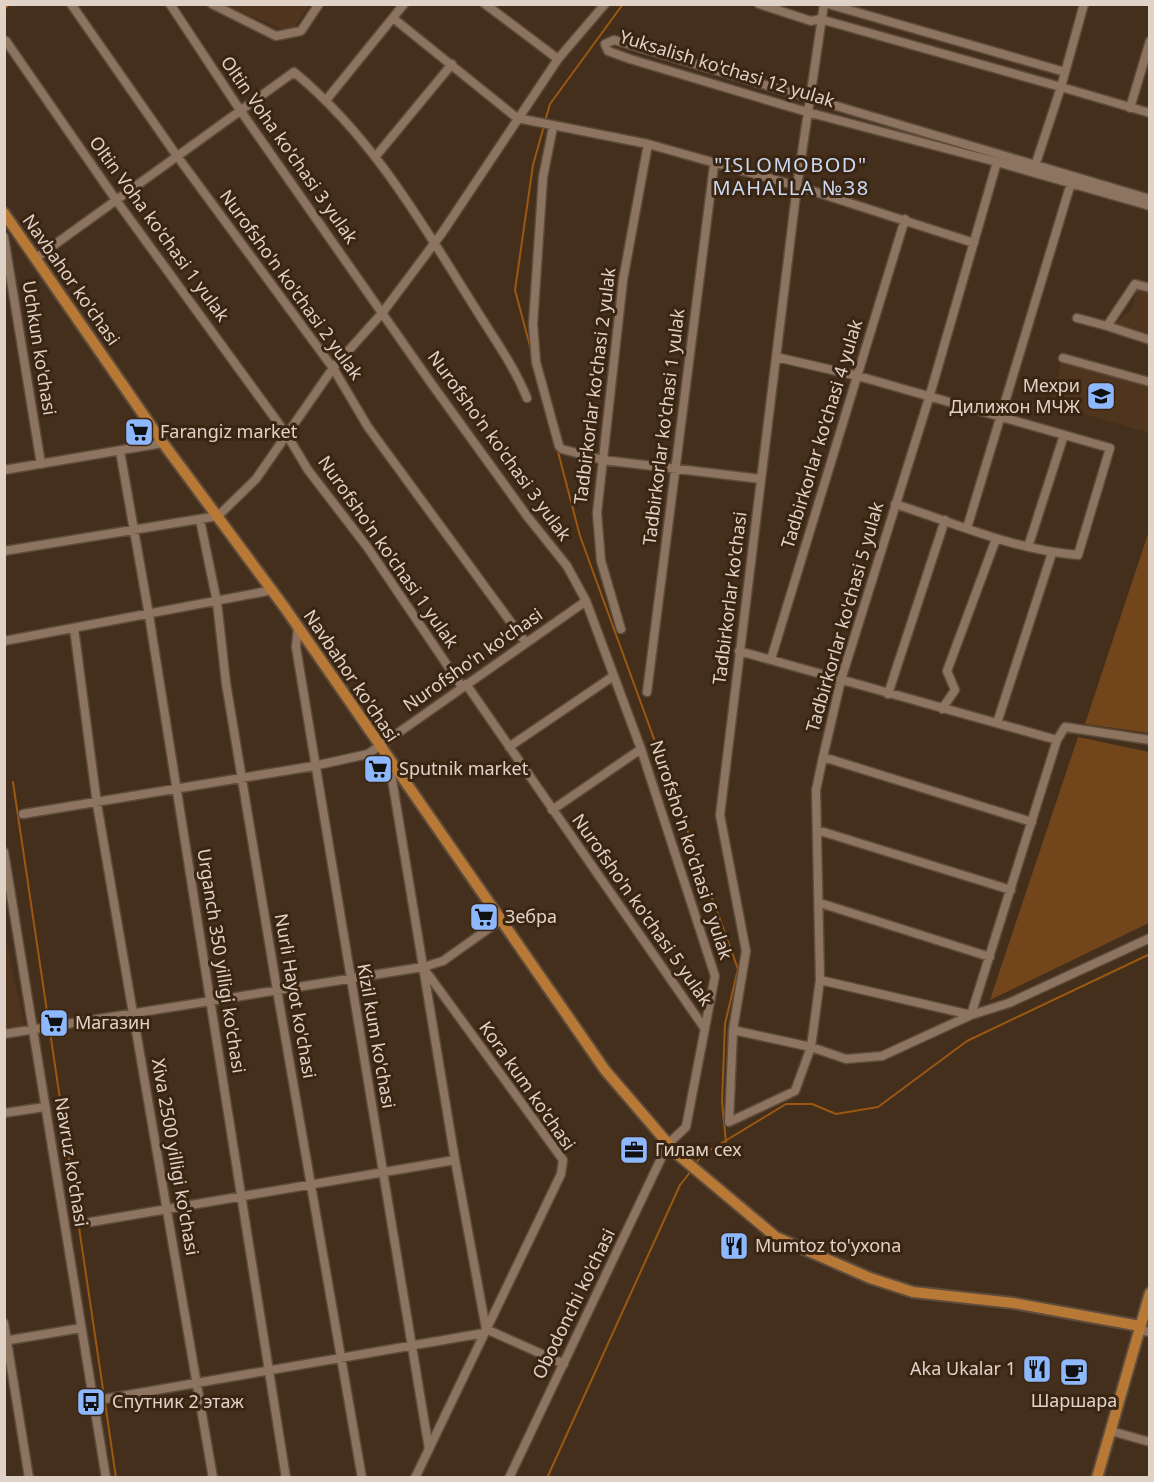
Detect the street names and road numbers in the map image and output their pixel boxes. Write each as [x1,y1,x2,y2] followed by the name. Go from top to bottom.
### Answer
[617,24,838,112] street label: Yuksalish ko'chasi 12 yulak
[216,51,364,248] street label: Oltin Voha ko'chasi 3 yulak
[84,131,235,326] street label: Oltin Voha ko'chasi 1 yulak
[215,185,369,385] street label: Nurofsho'n ko'chasi 2 yulak
[18,209,126,350] street label: Navbahor ko'chasi
[568,266,620,506] street label: Tadbirkorlar ko'chasi 2 yulak
[18,279,62,417] street label: Uchkun ko'chasi
[637,307,689,547] street label: Tadbirkorlar ko'chasi 1 yulak
[775,316,867,551] street label: Tadbirkorlar ko'chasi 4 yulak
[423,346,577,546] street label: Nurofsho'n ko'chasi 3 yulak
[313,451,465,653] street label: Nurofsho'n ko'chasi 1 yulak
[800,498,889,735] street label: Tadbirkorlar ko'chasi 5 yulak
[706,510,752,686] street label: Tadbirkorlar ko'chasi
[398,602,547,716] street label: Nurofsho'n ko'chasi
[299,605,405,746] street label: Navbahor ko'chasi
[645,737,739,963] street label: Nurofsho'n ko'chasi 6 yulak
[567,809,719,1011] street label: Nurofsho'n ko'chasi 5 yulak
[192,847,252,1075] street label: Urganch 350 yilligi ko'chasi
[270,911,322,1080] street label: Nurli Hayot ko'chasi
[352,961,402,1110] street label: Kizil kum ko'chasi
[474,1016,581,1155] street label: Kora kum ko'chasi
[147,1056,205,1257] street label: Xiva 2500 yilligi ko'chasi
[50,1095,94,1228] street label: Navruz ko'chasi
[526,1224,620,1383] street label: Obodonchi ko'chasi

